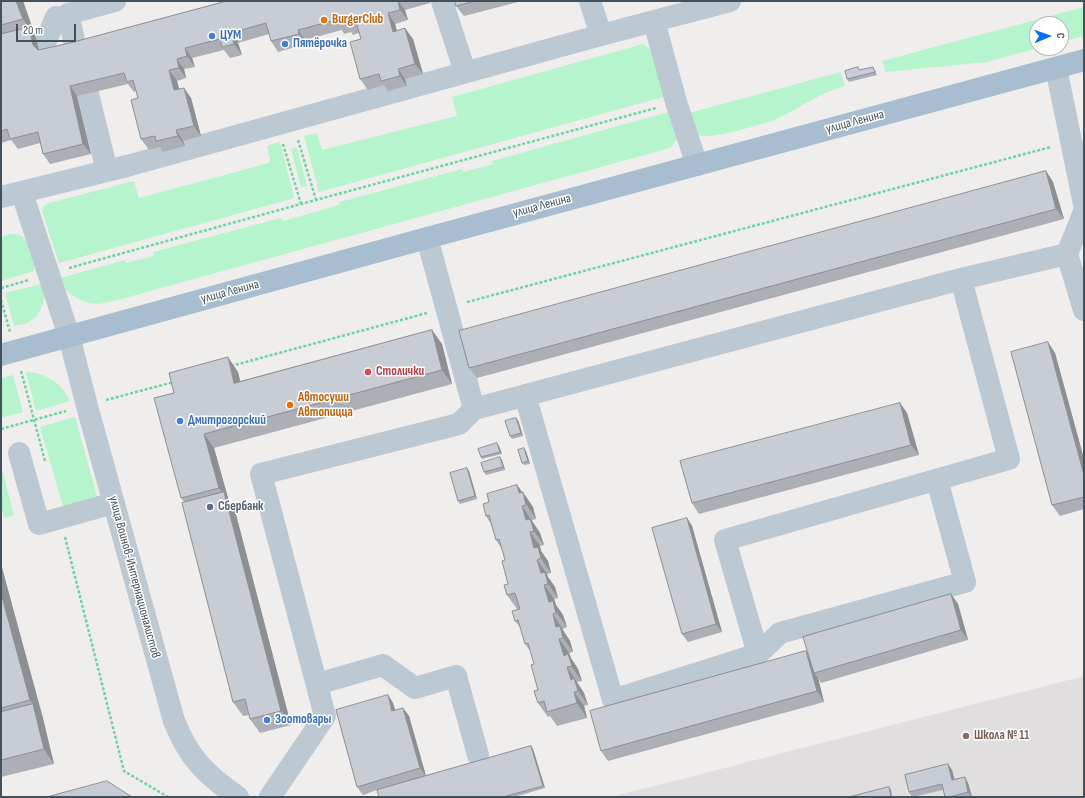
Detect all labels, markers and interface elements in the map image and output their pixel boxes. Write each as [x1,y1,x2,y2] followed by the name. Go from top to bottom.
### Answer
[332,12,383,28] place label: BurgerClub
[319,15,329,25] marker: BurgerClub
[18,16,78,42] scale bar
[1029,16,1069,56] north arrow
[23,23,43,38] text: 20 m
[220,28,241,44] place label: ЦУМ
[207,31,217,41] marker: ЦУМ
[1054,33,1067,39] text: С
[293,36,347,52] place label: Пятёрочка
[280,39,290,49] marker: Пятёрочка
[824,107,886,137] street label: улица Ленина
[511,191,573,221] street label: улица Ленина
[199,277,261,307] street label: улица Ленина
[376,364,424,380] place label: Столички
[363,367,373,377] marker: Столички
[298,390,353,421] place label: Автосуши Автопицца
[285,400,295,410] marker: Автосуши Автопицца
[188,413,266,429] place label: Дмитрогорский
[175,416,185,426] marker: Дмитрогорский
[105,494,163,660] street label: улица Воинов-Интернационалистов
[218,499,264,515] place label: Сбербанк
[205,502,215,512] marker: Сбербанк
[275,712,331,728] place label: Зоотовары
[262,715,272,725] marker: Зоотовары
[974,728,1029,744] place label: Школа № 11
[961,731,971,741] marker: Школа № 11

